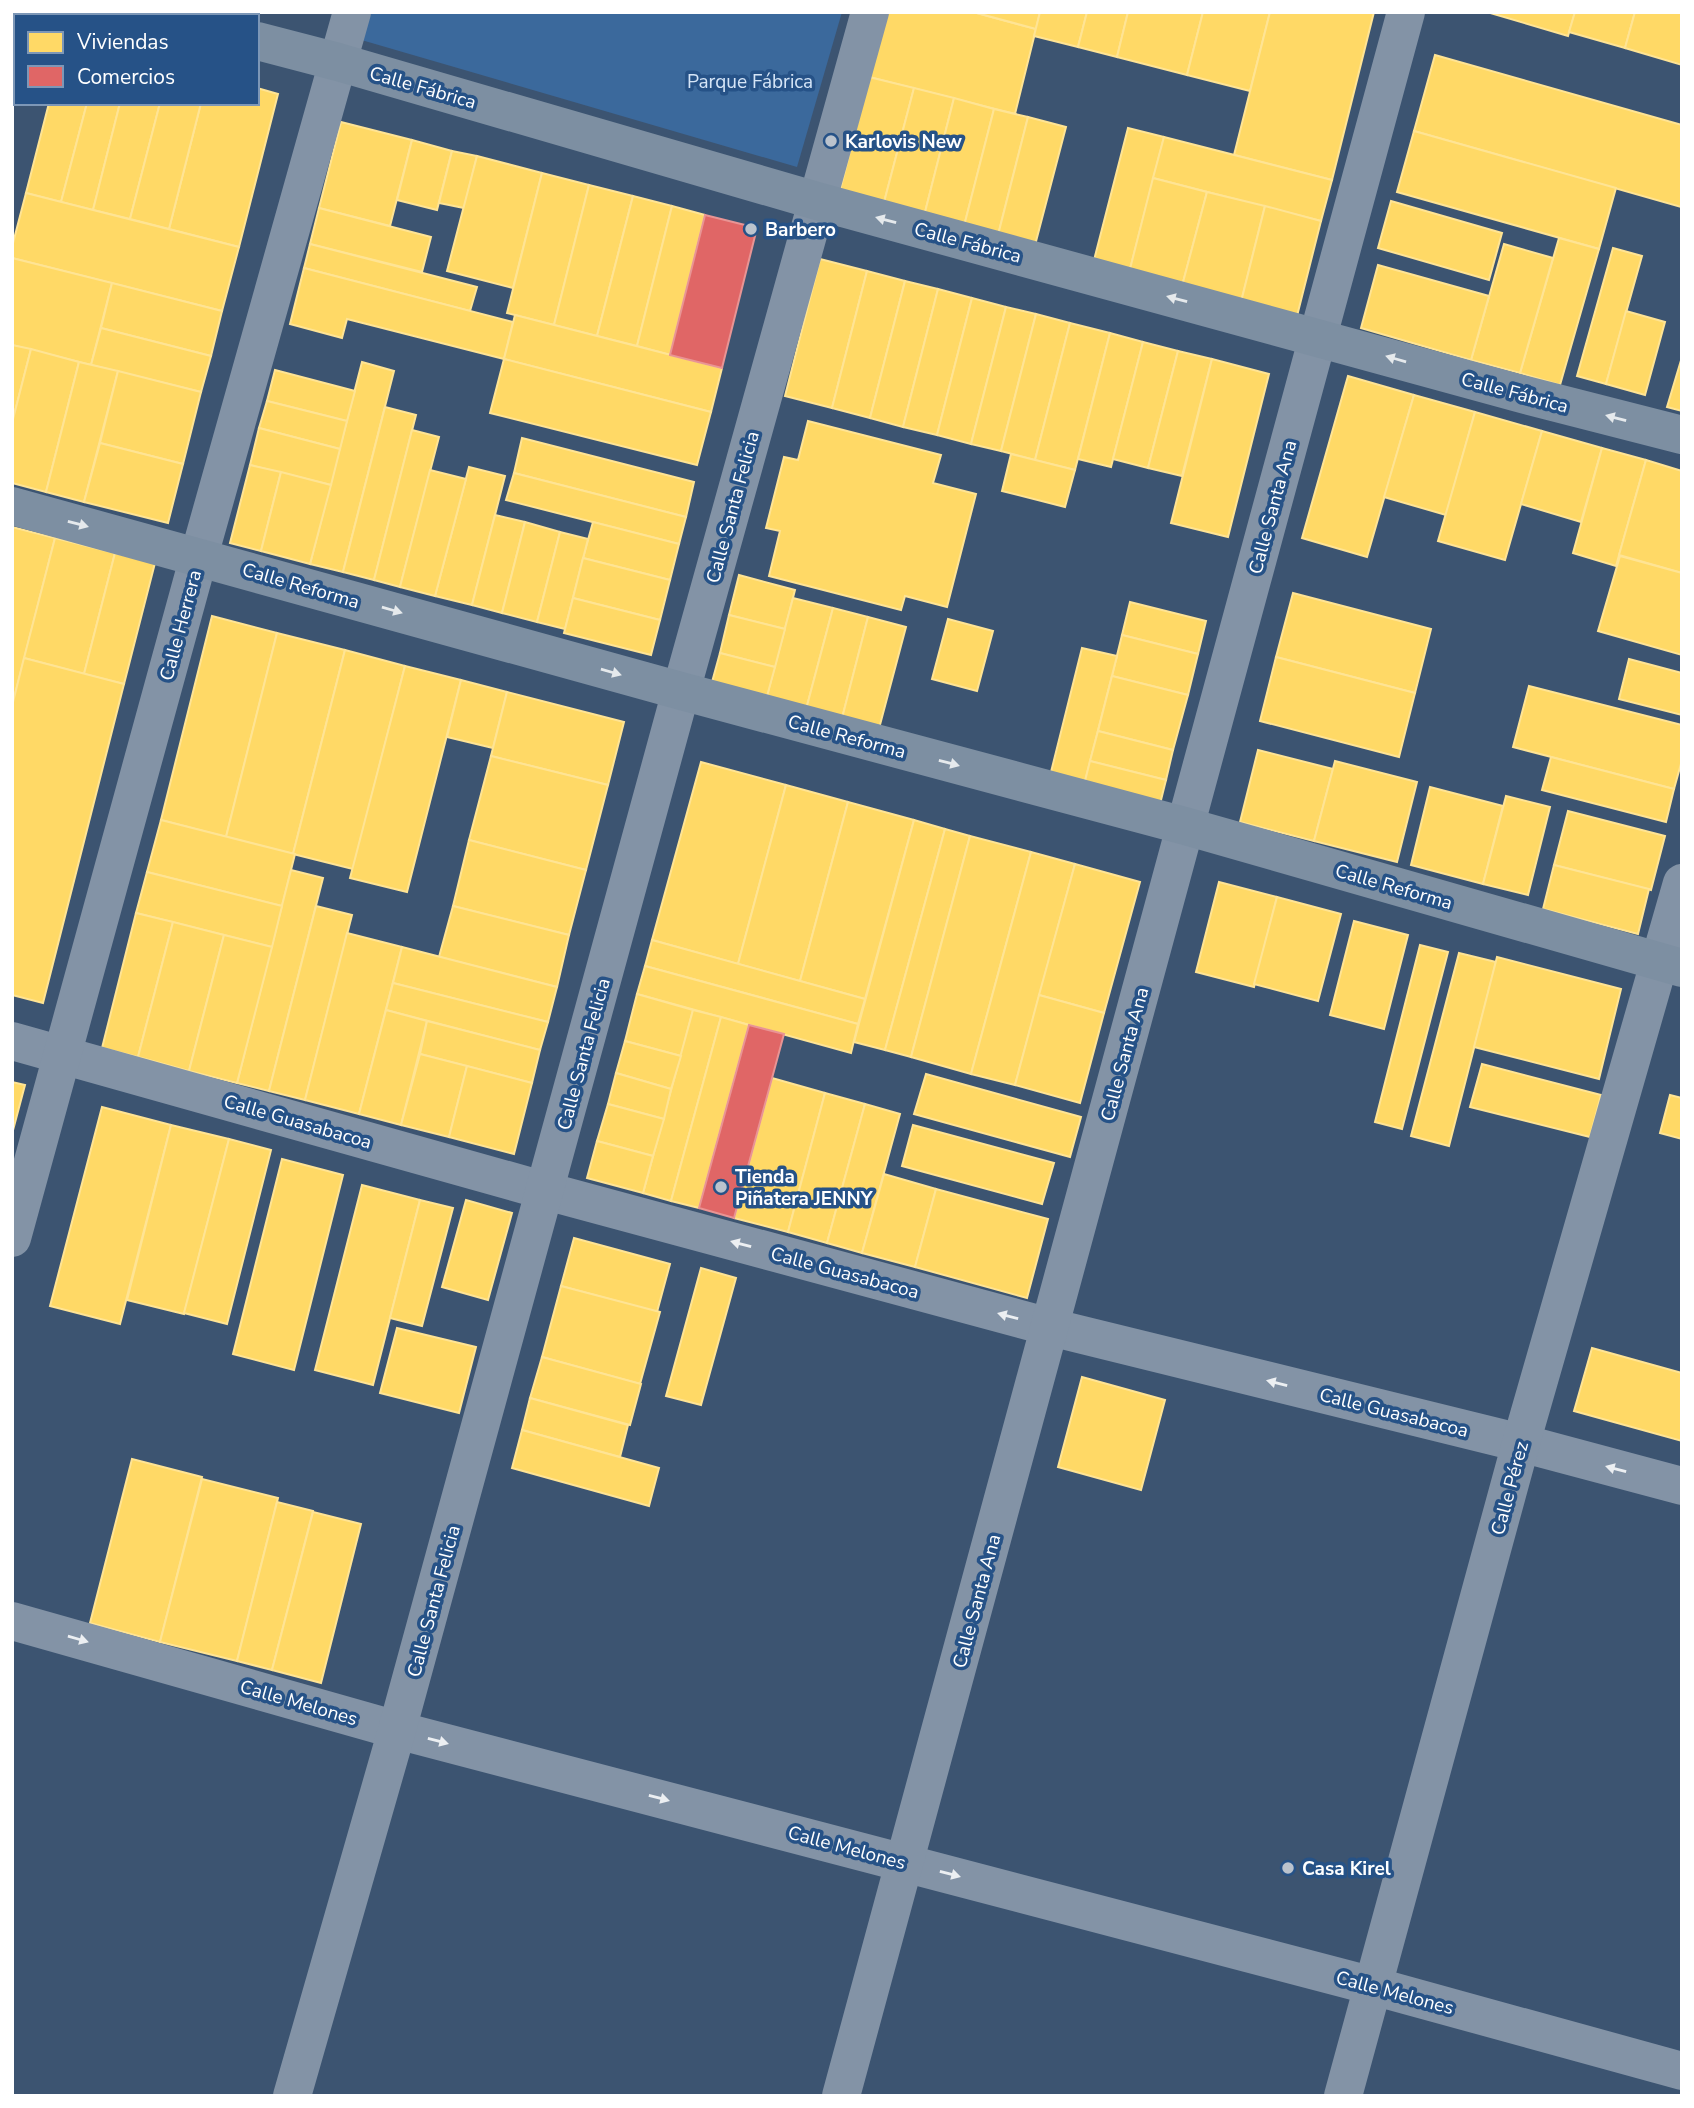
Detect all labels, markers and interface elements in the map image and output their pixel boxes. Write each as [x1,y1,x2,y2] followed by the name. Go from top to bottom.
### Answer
[14,14,259,105] legend
[76,28,169,56] text: Viviendas
[366,60,479,116] street label: Calle Fábrica
[77,63,175,91] text: Comercios
[687,69,813,95] park label: Parque Fábrica
[845,129,963,155] place label: Karlovis New
[823,133,839,149] marker: Karlovis New
[875,214,896,224] one-way arrow
[911,216,1024,270] street label: Calle Fábrica
[765,217,836,243] place label: Barbero
[743,221,759,237] marker: Barbero
[1165,293,1187,304] one-way arrow
[1385,353,1407,364] one-way arrow
[1458,366,1571,420] street label: Calle Fábrica
[1605,412,1627,423] one-way arrow
[700,428,766,586] street label: Calle Santa Felicia
[1243,437,1303,577] street label: Calle Santa Ana
[67,519,89,530] one-way arrow
[239,557,362,615] street label: Calle Reforma
[154,567,208,684] street label: Calle Herrera
[382,606,403,616] one-way arrow
[601,667,622,677] one-way arrow
[785,709,909,765] street label: Calle Reforma
[938,758,960,769] one-way arrow
[1332,858,1455,916] street label: Calle Reforma
[551,975,617,1133] street label: Calle Santa Felicia
[1095,984,1155,1124] street label: Calle Santa Ana
[221,1088,375,1156] street label: Calle Guasabacoa
[735,1164,874,1212] place label: Tienda Piñatera JENNY
[713,1179,729,1195] marker: Tienda Piñatera JENNY
[731,1238,752,1248] one-way arrow
[768,1241,922,1305] street label: Calle Guasabacoa
[997,1310,1019,1321] one-way arrow
[1265,1377,1287,1388] one-way arrow
[1316,1382,1471,1444] street label: Calle Guasabacoa
[1485,1438,1535,1538] street label: Calle Pérez
[1605,1463,1626,1473] one-way arrow
[401,1522,467,1680] street label: Calle Santa Felicia
[947,1531,1007,1671] street label: Calle Santa Ana
[68,1635,89,1645] one-way arrow
[237,1674,361,1732] street label: Calle Melones
[428,1736,449,1746] one-way arrow
[648,1793,670,1804] one-way arrow
[785,1820,909,1876] street label: Calle Melones
[1302,1856,1391,1882] place label: Casa Kirel
[1280,1860,1296,1876] marker: Casa Kirel
[939,1869,961,1880] one-way arrow
[1333,1965,1457,2021] street label: Calle Melones

